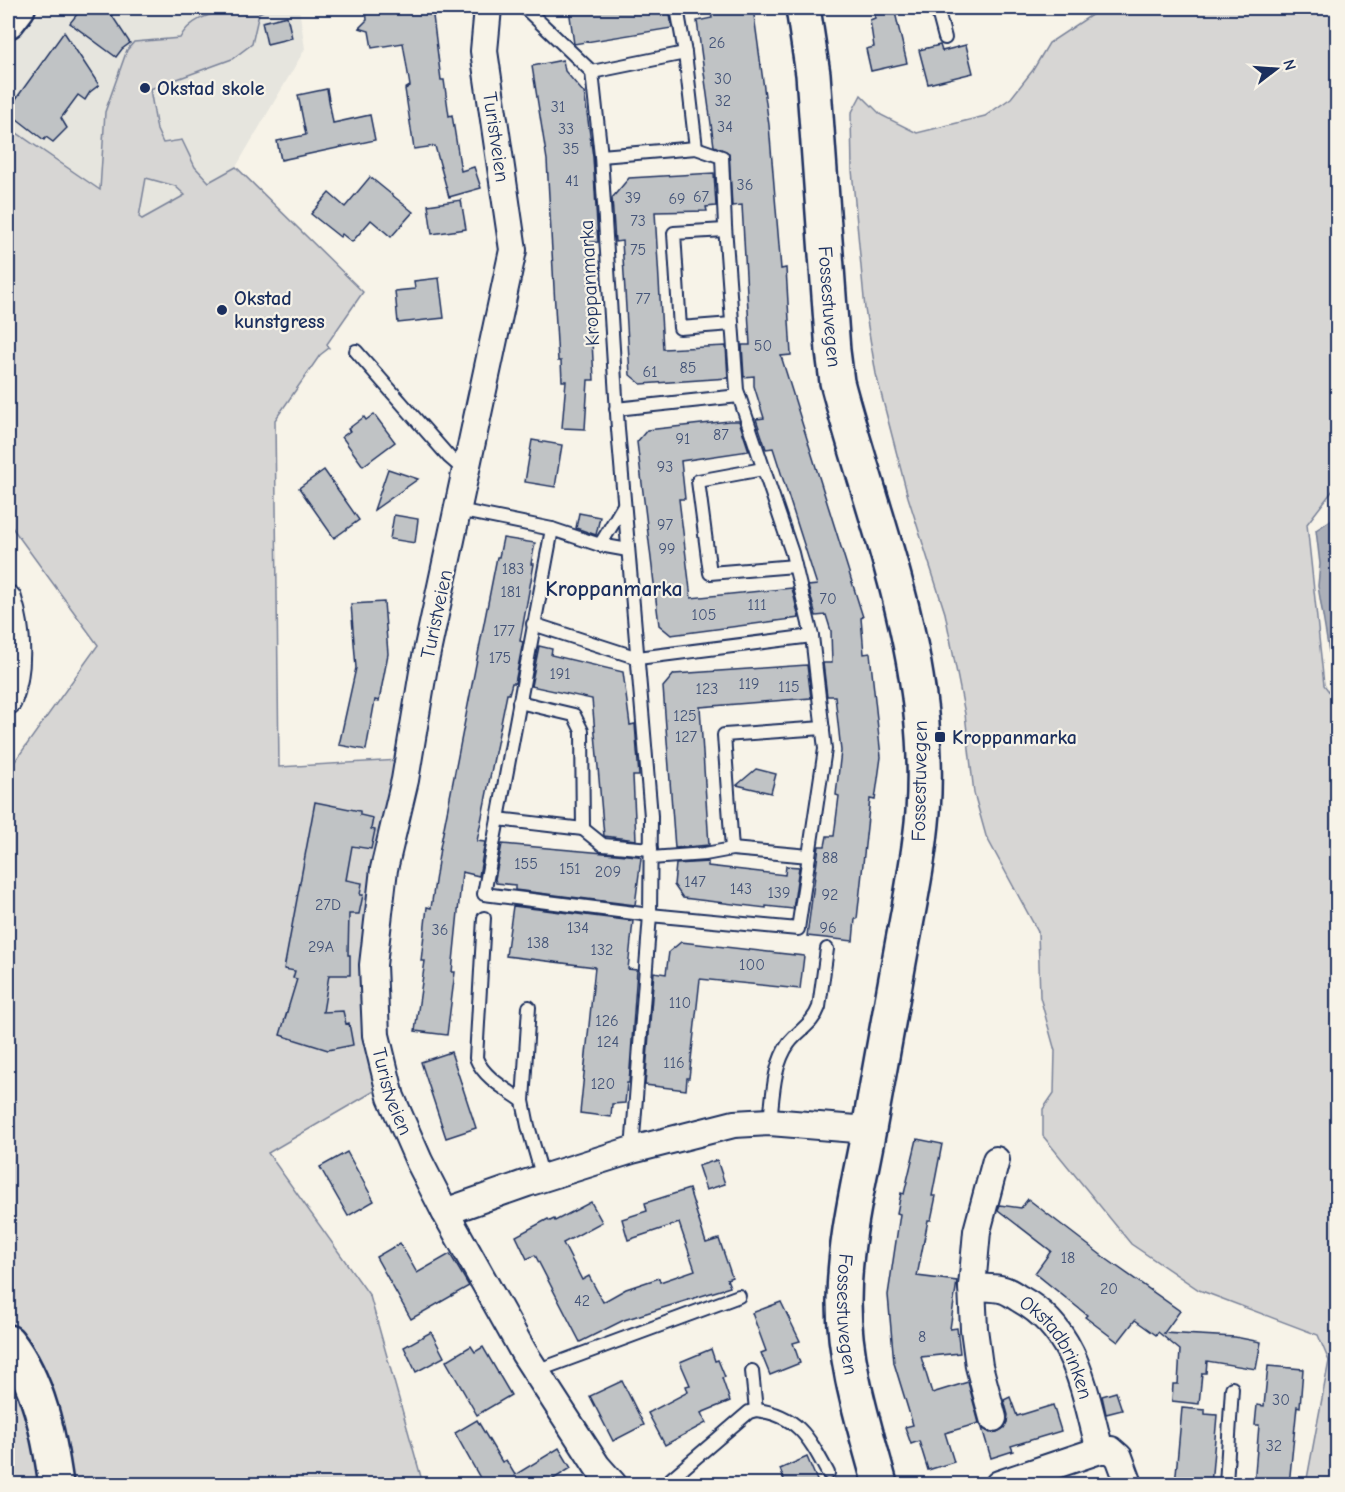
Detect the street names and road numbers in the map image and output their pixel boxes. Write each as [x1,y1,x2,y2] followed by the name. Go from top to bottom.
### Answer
[478,90,514,184] street label: Turistveien
[575,219,604,347] street label: Kroppanmarka
[813,245,846,369] street label: Fossestuvegen
[416,567,457,661] street label: Turistveien
[907,720,932,842] street label: Fossestuvegen
[367,1045,417,1139] street label: Turistveien
[832,1253,863,1377] street label: Fossestuvegen
[1015,1291,1097,1402] street label: Okstadbrinken

